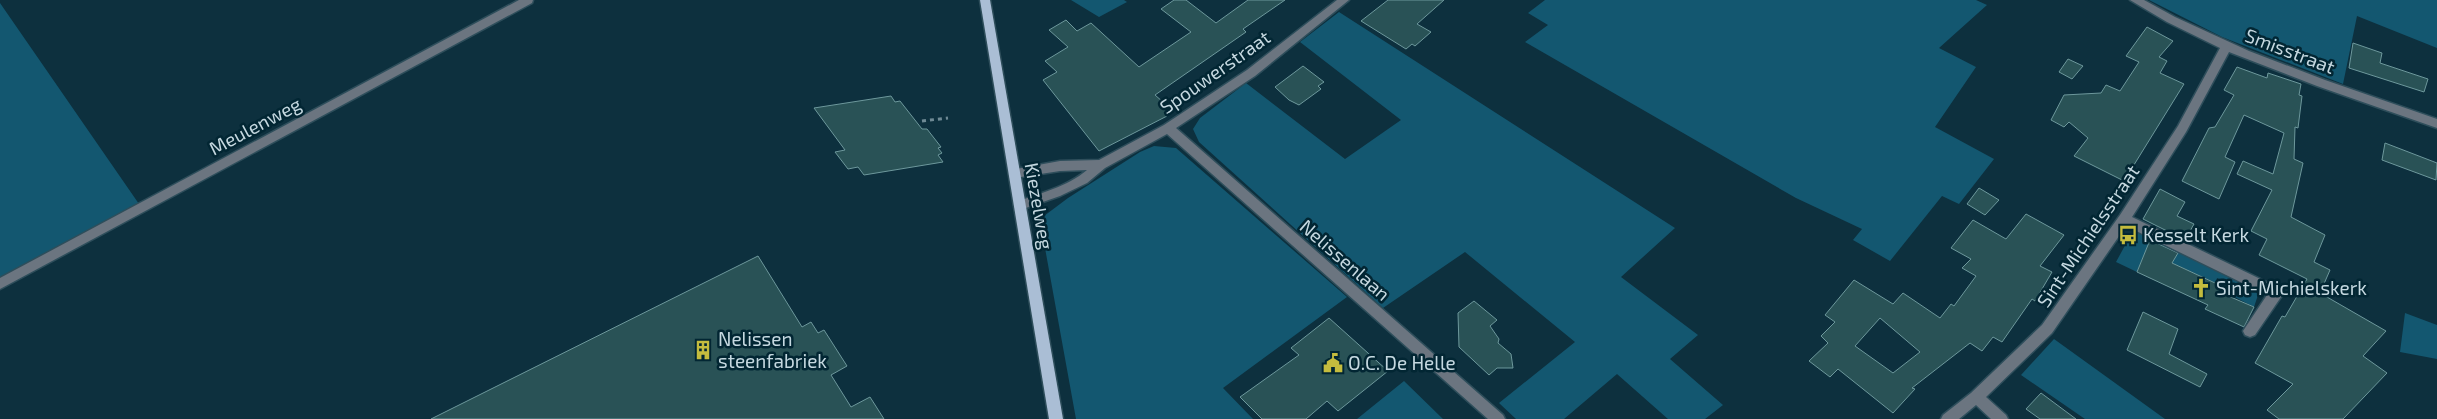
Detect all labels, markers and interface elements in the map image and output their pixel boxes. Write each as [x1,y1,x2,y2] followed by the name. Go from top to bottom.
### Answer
[2242,23,2338,78] street label: Smisstraat
[1155,25,1274,118] street label: Spouwerstraat
[205,92,305,159] street label: Meulenweg
[2031,160,2144,311] street label: Sint-Michielsstraat
[1021,161,1059,252] street label: Kiezelweg
[1296,214,1395,305] street label: Nelissenlaan
[2143,223,2249,246] place label: Kesselt Kerk
[2117,224,2139,246] bus stop icon: Kesselt Kerk
[2216,276,2367,299] place label: Sint-Michielskerk
[2190,277,2212,299] church icon: Sint-Michielskerk
[718,327,827,372] place label: Nelissen steenfabriek
[692,339,714,361] building icon: Nelissen steenfabriek
[1348,351,1456,374] place label: O.C. De Helle
[1322,352,1344,374] public building icon: O.C. De Helle

